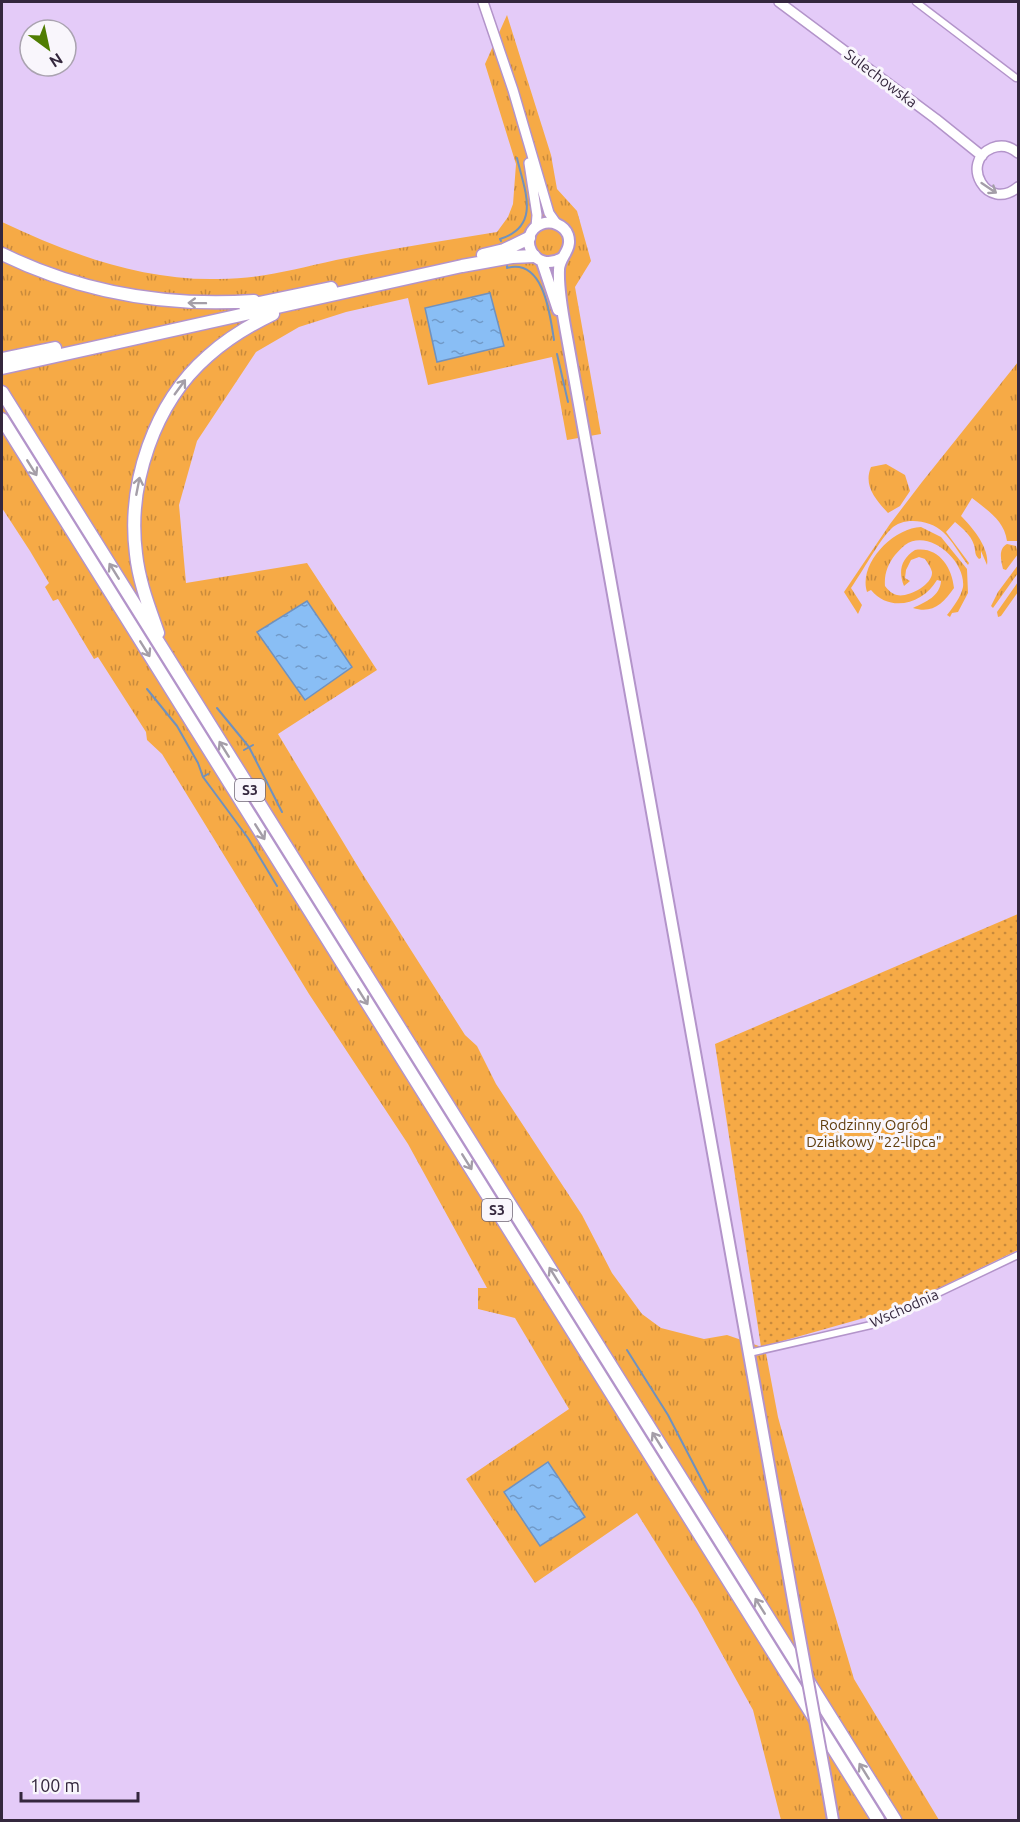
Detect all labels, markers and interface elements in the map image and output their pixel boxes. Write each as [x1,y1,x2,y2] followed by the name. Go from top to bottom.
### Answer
[18,18,78,78] north arrow
[841,45,921,111] street label: Sulechowska
[46,50,66,71] text: N
[981,181,997,194] one-way arrow
[187,297,207,308] one-way arrow
[174,380,187,396] one-way arrow
[27,459,39,476] one-way arrow
[133,476,144,496] one-way arrow
[107,563,120,580] one-way arrow
[140,640,152,657] one-way arrow
[218,740,231,757] one-way arrow
[235,779,265,801] road number: S3
[254,823,266,840] one-way arrow
[358,988,370,1005] one-way arrow
[806,1116,942,1150] park label: Rodzinny Ogród Działkowy "22-lipca"
[461,1153,473,1170] one-way arrow
[482,1199,512,1221] road number: S3
[547,1267,559,1284] one-way arrow
[867,1285,941,1331] street label: Wschodnia
[650,1432,662,1449] one-way arrow
[754,1598,766,1615] one-way arrow
[857,1763,869,1780] one-way arrow
[21,1765,138,1803] scale bar
[30,1775,80,1795] text: 100 m

